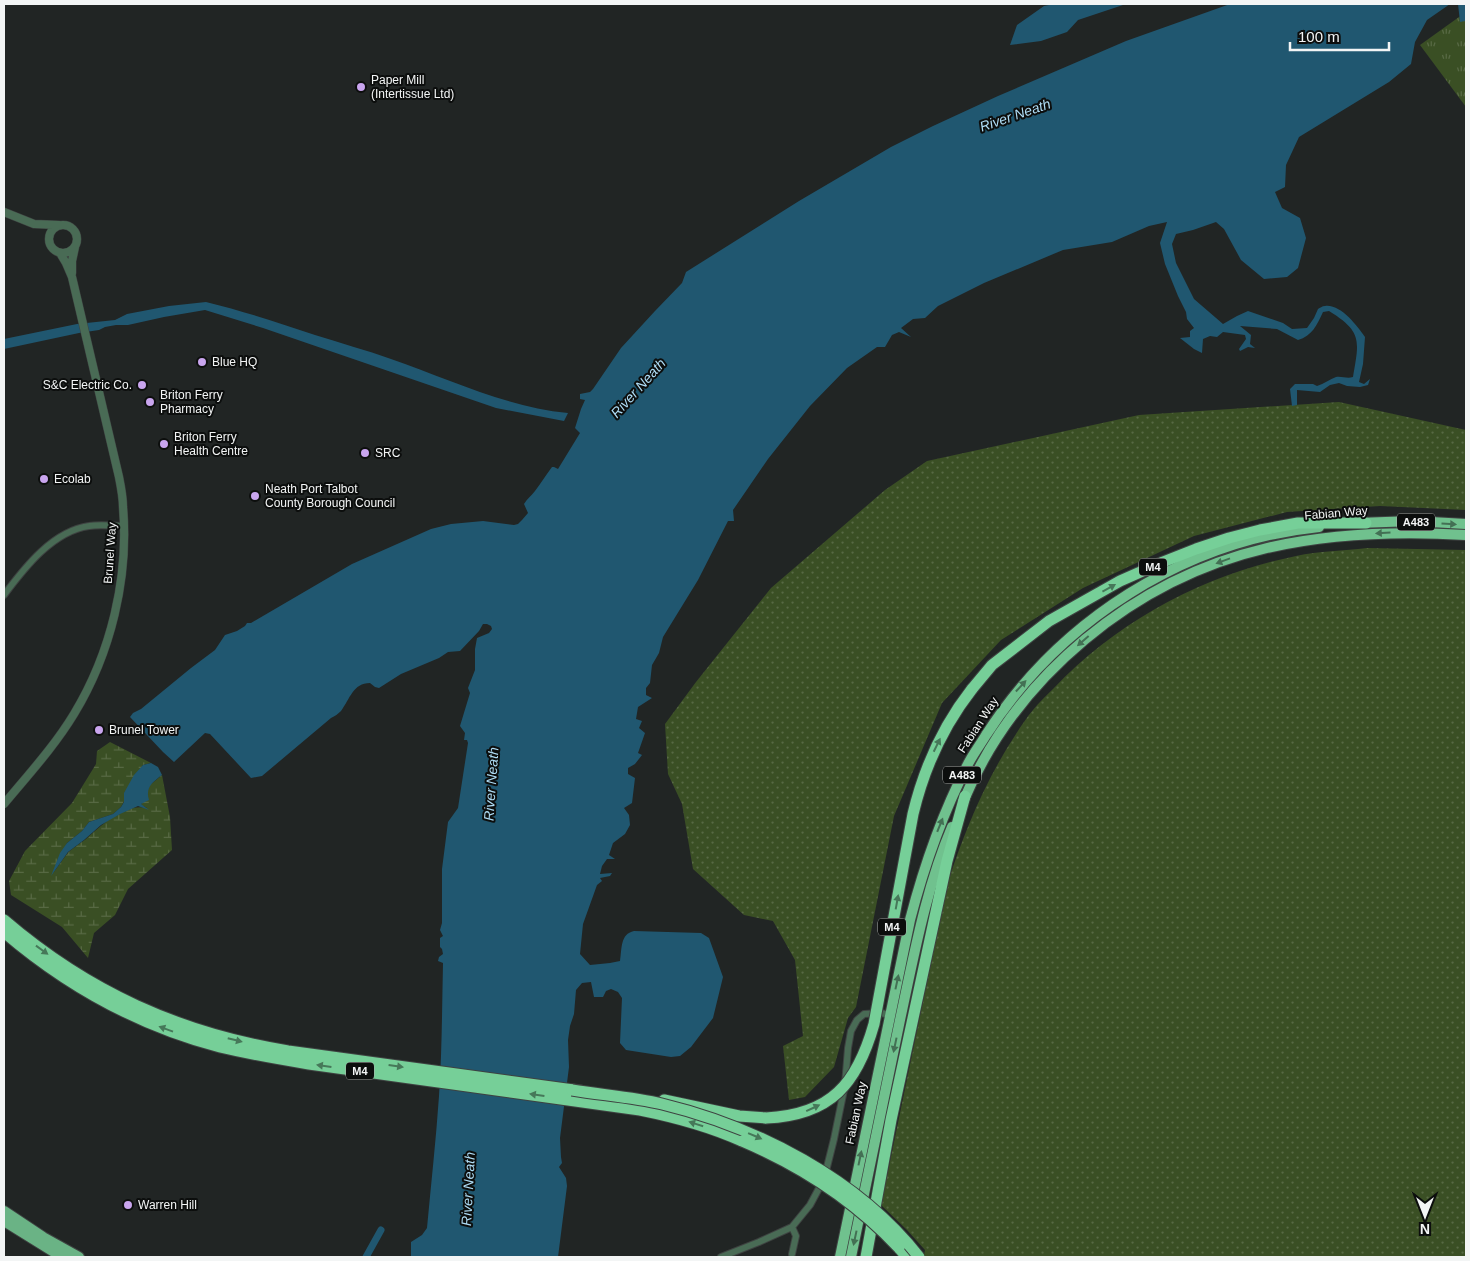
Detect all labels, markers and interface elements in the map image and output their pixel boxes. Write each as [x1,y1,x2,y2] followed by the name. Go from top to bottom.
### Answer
[1290,20,1389,52] scale bar
[1298,28,1340,45] text: 100 m
[371,73,454,101] place label: Paper Mill (Intertissue Ltd)
[355,81,367,93] marker: Paper Mill (Intertissue Ltd)
[977,95,1053,135] water label: River Neath
[212,355,257,369] place label: Blue HQ
[607,355,669,421] water label: River Neath
[196,356,208,368] marker: Blue HQ
[43,378,132,392] place label: S&C Electric Co.
[136,379,148,391] marker: S&C Electric Co.
[160,388,223,416] place label: Briton Ferry Pharmacy
[144,396,156,408] marker: Briton Ferry Pharmacy
[174,430,248,458] place label: Briton Ferry Health Centre
[158,438,170,450] marker: Briton Ferry Health Centre
[375,446,401,460] place label: SRC
[359,447,371,459] marker: SRC
[54,472,91,486] place label: Ecolab
[38,473,50,485] marker: Ecolab
[265,482,395,510] place label: Neath Port Talbot County Borough Council
[249,490,261,502] marker: Neath Port Talbot County Borough Council
[1304,503,1368,523] street label: Fabian Way
[1397,514,1435,530] road number: A483
[1441,520,1457,528] one-way arrow
[101,522,119,584] street label: Brunel Way
[1374,530,1390,538] one-way arrow
[1215,557,1230,565] one-way arrow
[1139,558,1167,576] road number: M4
[1101,584,1116,592] one-way arrow
[1077,635,1089,647] one-way arrow
[1015,680,1027,692] one-way arrow
[955,695,1001,755] street label: Fabian Way
[109,723,179,737] place label: Brunel Tower
[93,724,105,736] marker: Brunel Tower
[933,738,941,752] one-way arrow
[480,746,502,821] water label: River Neath
[943,766,981,784] road number: A483
[937,818,944,833] one-way arrow
[894,893,902,909] one-way arrow
[878,919,906,936] road number: M4
[35,945,48,956] one-way arrow
[893,974,901,989] one-way arrow
[158,1025,173,1033] one-way arrow
[228,1036,243,1044] one-way arrow
[891,1037,899,1053] one-way arrow
[315,1061,331,1069] one-way arrow
[346,1062,374,1080] road number: M4
[388,1062,404,1070] one-way arrow
[843,1080,869,1146] street label: Fabian Way
[528,1091,544,1099] one-way arrow
[806,1104,820,1112] one-way arrow
[689,1119,704,1127] one-way arrow
[748,1132,762,1140] one-way arrow
[856,1150,864,1166] one-way arrow
[458,1151,478,1226] water label: River Neath
[1400,1191,1450,1241] north arrow
[138,1198,197,1212] place label: Warren Hill
[122,1199,134,1211] marker: Warren Hill
[1420,1221,1430,1237] text: N
[851,1231,859,1246] one-way arrow

